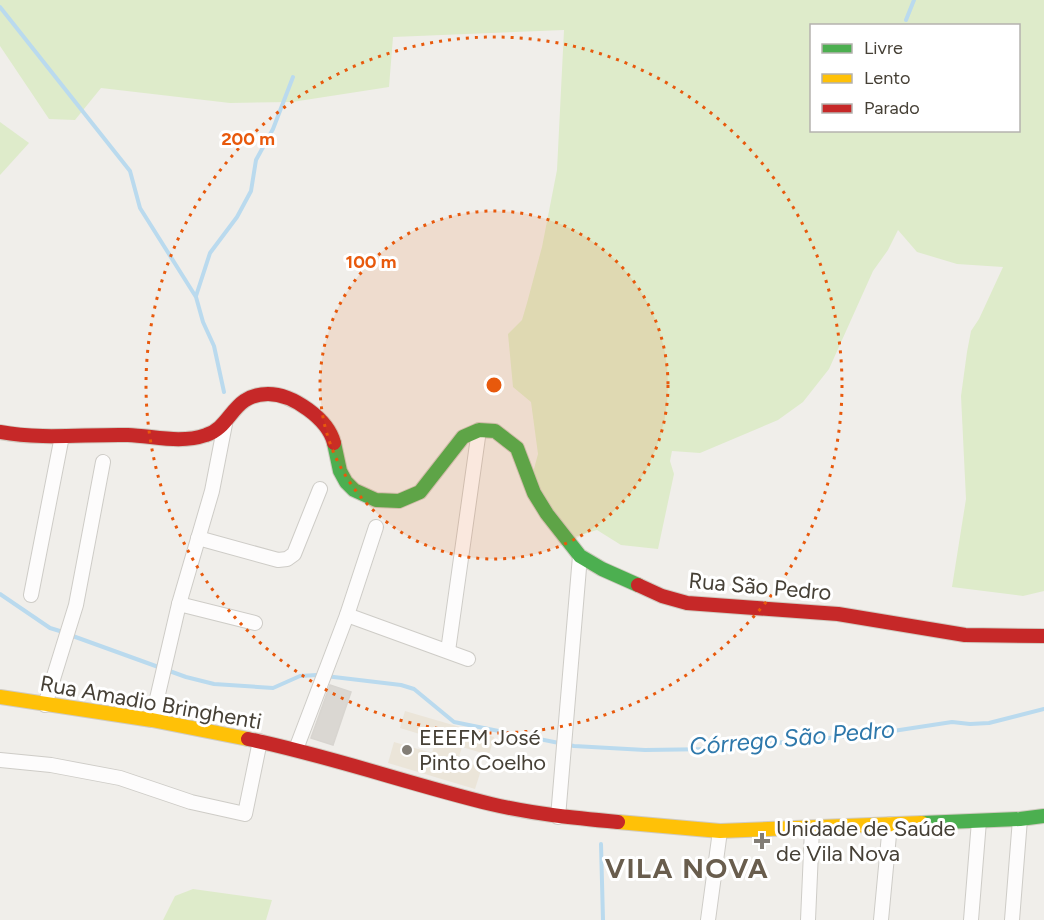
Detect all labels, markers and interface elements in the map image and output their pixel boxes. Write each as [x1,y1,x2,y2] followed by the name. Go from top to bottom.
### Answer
[810,24,1020,132] legend
[864,37,903,59] text: Livre
[864,67,910,89] text: Lento
[864,97,920,119] text: Parado
[221,128,275,150] text: 200 m
[346,251,396,273] text: 100 m
[484,375,504,395] centre of rings
[687,567,832,606] street label: Rua São Pedro
[38,670,264,735] street label: Rua Amadio Bringhenti
[688,714,896,761] water label: Córrego São Pedro
[419,724,546,776] place label: EEEFM José Pinto Coelho
[400,743,414,757] marker: EEEFM José Pinto Coelho
[776,815,956,867] place label: Unidade de Saúde de Vila Nova
[753,832,771,850] marker: Unidade de Saúde de Vila Nova
[605,851,769,885] district label: VILA NOVA

